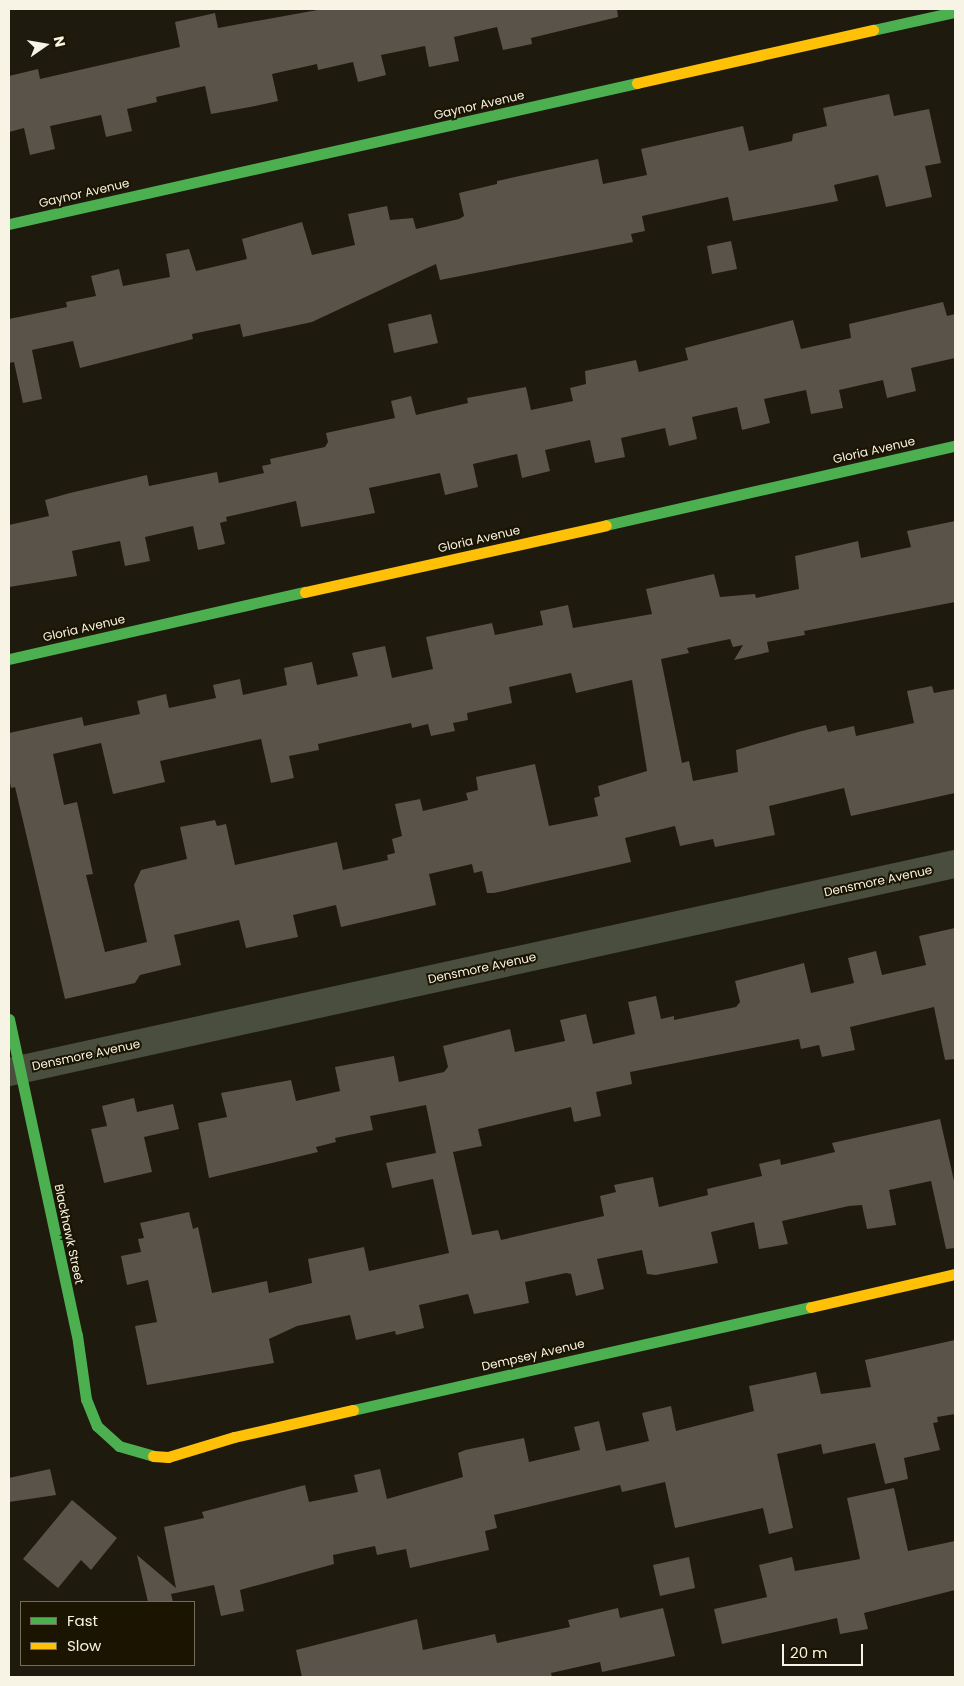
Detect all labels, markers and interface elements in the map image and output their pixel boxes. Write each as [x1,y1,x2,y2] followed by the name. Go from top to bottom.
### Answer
[20,20,70,70] north arrow
[49,34,71,49] text: N
[432,88,526,122] street label: Gaynor Avenue
[37,176,131,210] street label: Gaynor Avenue
[832,434,916,466] street label: Gloria Avenue
[437,523,521,555] street label: Gloria Avenue
[42,612,126,644] street label: Gloria Avenue
[823,863,933,899] street label: Densmore Avenue
[427,950,537,986] street label: Densmore Avenue
[31,1037,141,1073] street label: Densmore Avenue
[51,1183,87,1285] street label: Blackhawk Street
[480,1336,586,1374] street label: Dempsey Avenue
[20,1601,195,1666] legend
[67,1610,98,1631] text: Fast
[784,1634,865,1666] scale bar
[67,1635,101,1656] text: Slow
[790,1642,828,1663] text: 20 m

